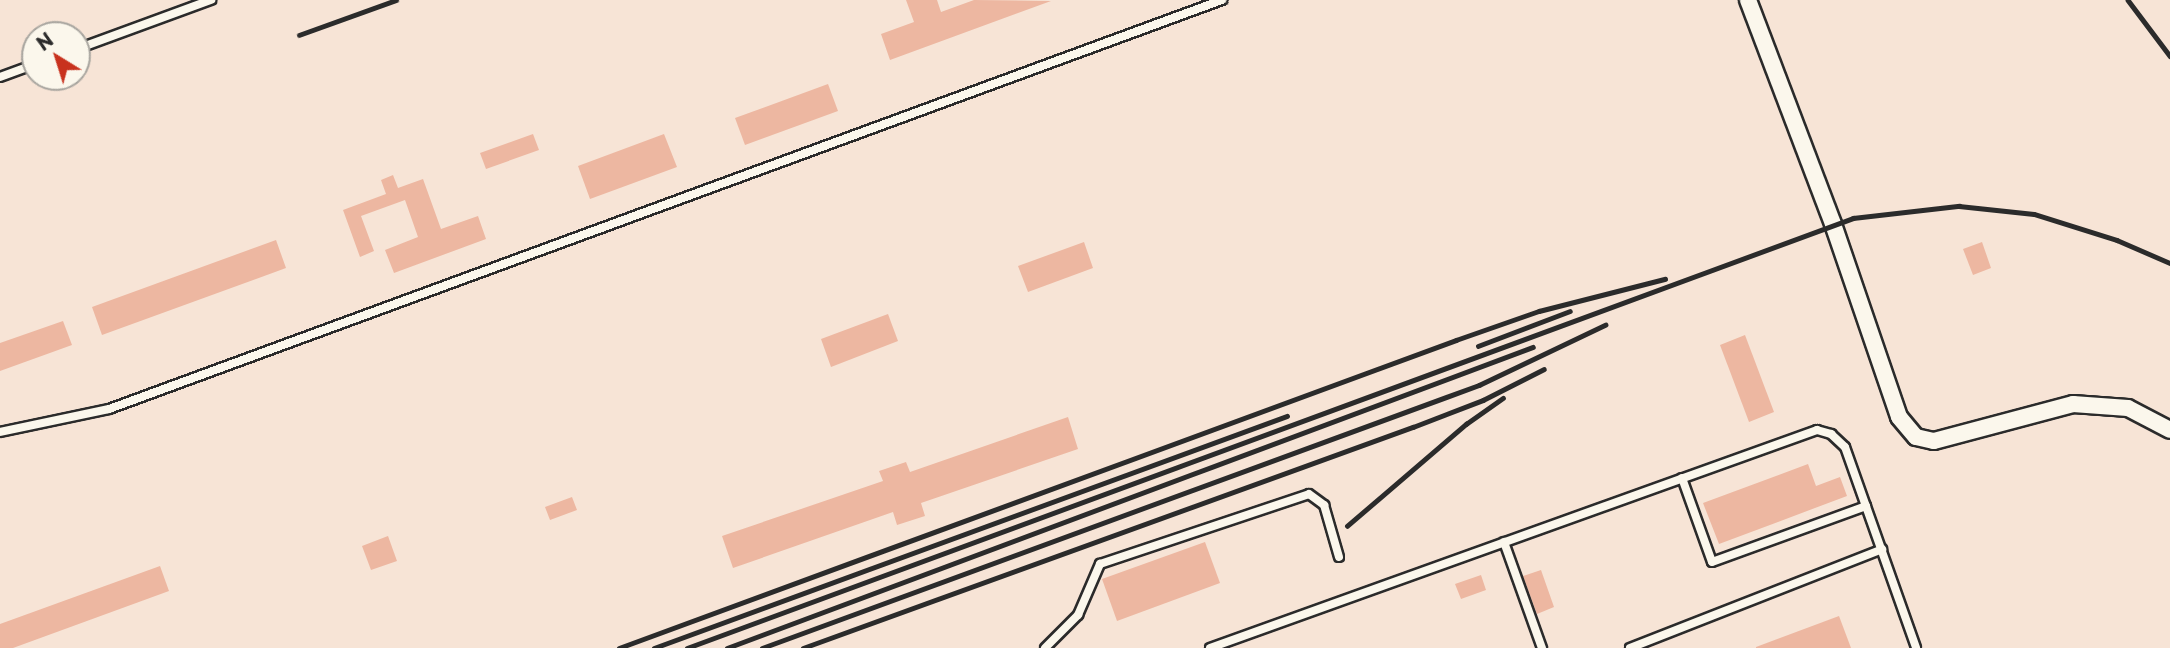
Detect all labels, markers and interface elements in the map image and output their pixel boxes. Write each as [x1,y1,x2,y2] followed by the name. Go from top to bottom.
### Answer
[21,21,91,91] north arrow
[30,25,59,57] text: N

